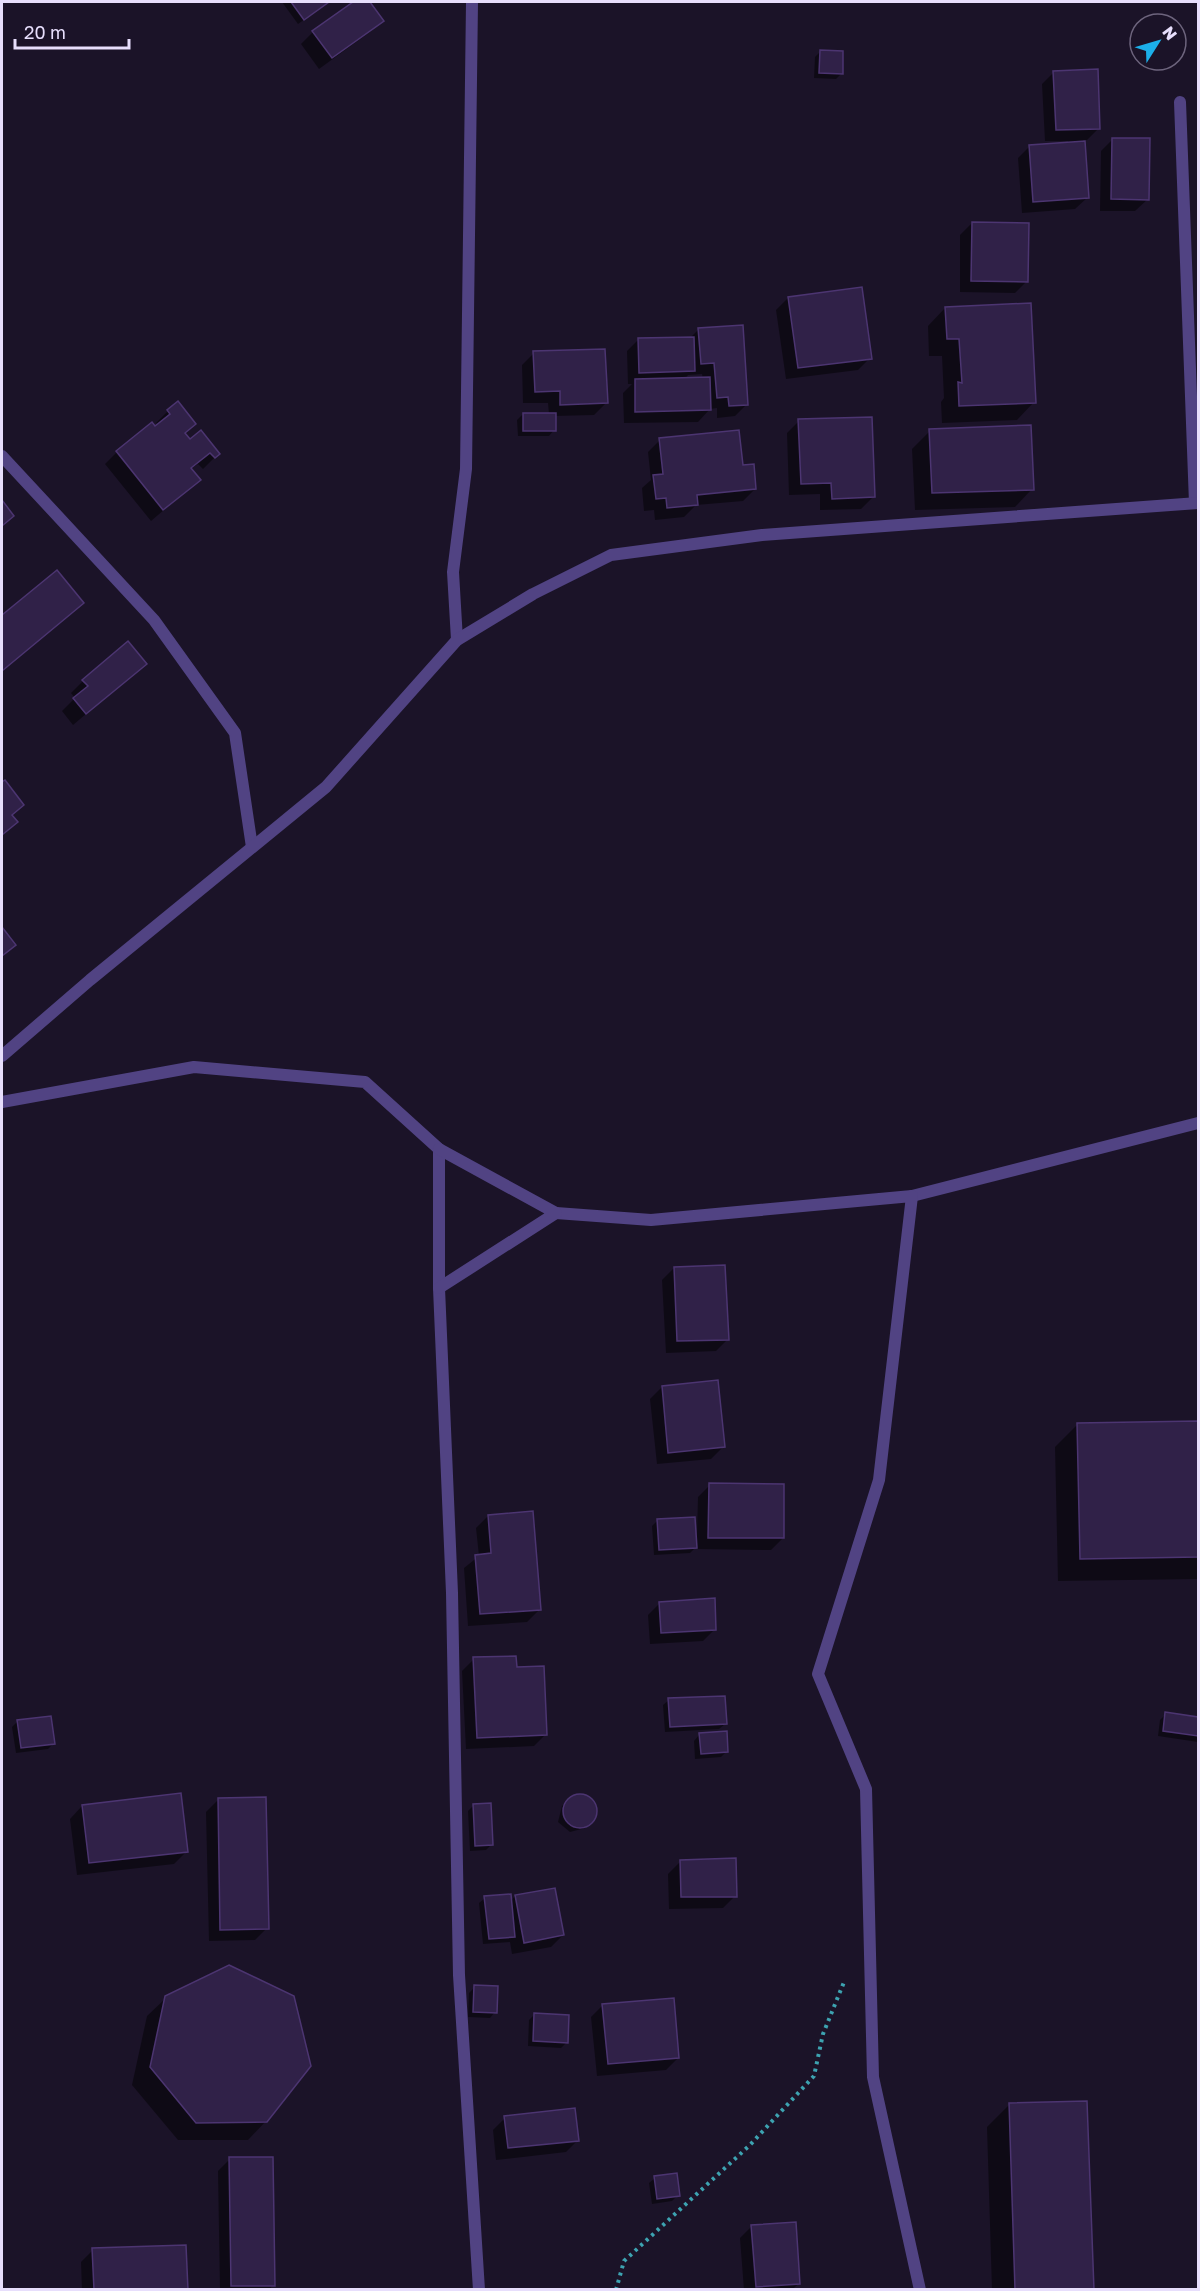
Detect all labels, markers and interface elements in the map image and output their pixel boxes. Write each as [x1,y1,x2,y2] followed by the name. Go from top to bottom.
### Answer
[15,12,129,50] scale bar
[1128,12,1188,72] north arrow
[24,21,66,43] text: 20 m
[1158,22,1182,44] text: N

